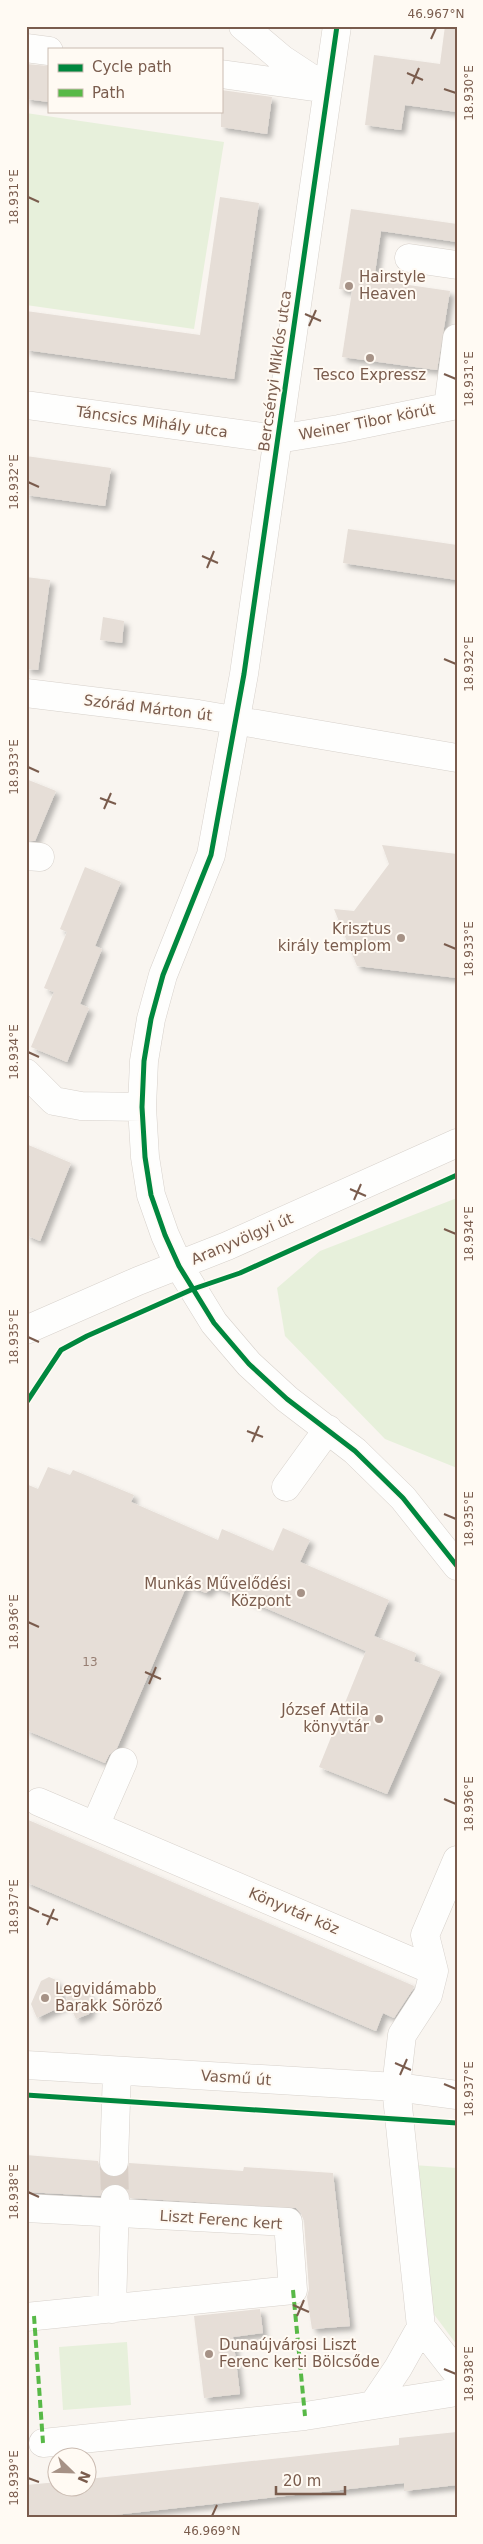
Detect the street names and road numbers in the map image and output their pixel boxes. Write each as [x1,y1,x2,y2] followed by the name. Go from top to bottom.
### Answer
[255,289,295,453] street label: Bercsényi Miklós utca
[297,400,437,444] street label: Weiner Tibor körút
[74,402,229,442] street label: Táncsics Mihály utca
[83,691,213,725] street label: Szórád Márton út
[188,1209,296,1269] street label: Aranyvölgyi út
[246,1884,342,1938] street label: Könyvtár köz
[200,2067,272,2089] street label: Vasmű út
[159,2207,283,2233] street label: Liszt Ferenc kert

